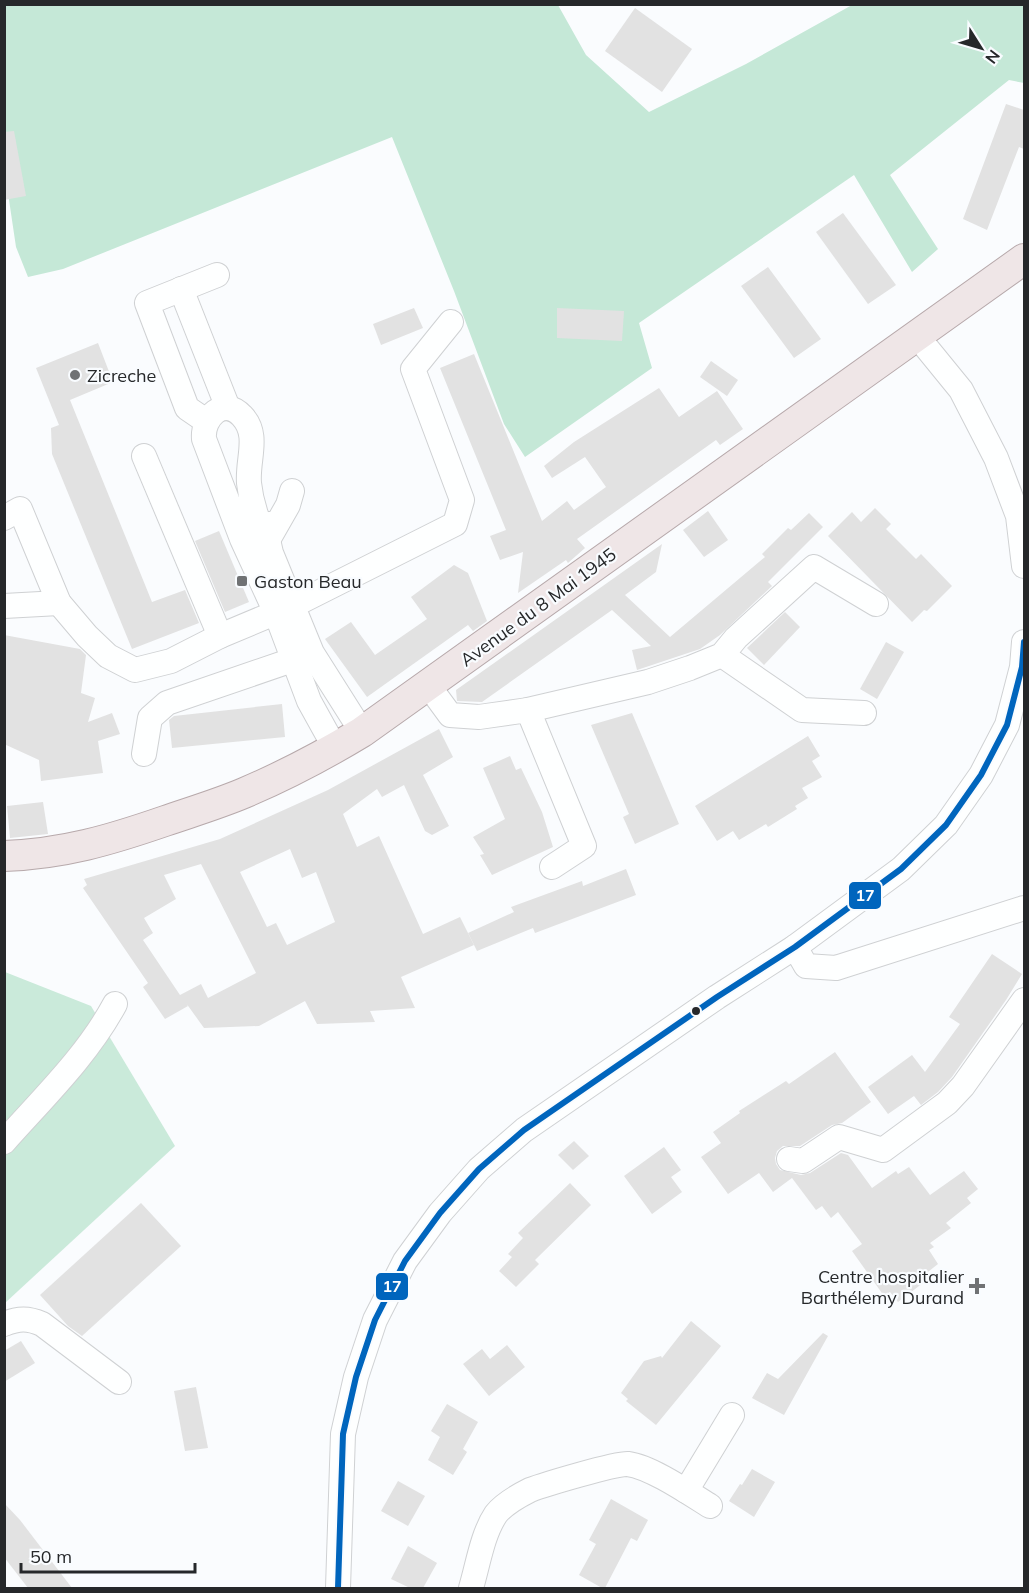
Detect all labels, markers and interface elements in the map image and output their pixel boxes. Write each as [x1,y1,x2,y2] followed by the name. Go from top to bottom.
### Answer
[951,18,1011,78] north arrow
[981,46,1005,68] text: N
[87,364,156,387] place label: Zicreche
[68,368,82,382] marker: Zicreche
[456,543,621,671] street label: Avenue du 8 Mai 1945
[254,570,362,593] place label: Gaston Beau
[235,574,249,588] marker: Gaston Beau
[848,881,882,910] line badge: 17
[855,885,875,905] text: 17
[690,1005,702,1017] unlabelled marker
[801,1265,964,1309] place label: Centre hospitalier Barthélemy Durand
[375,1272,409,1301] line badge: 17
[382,1276,402,1296] text: 17
[968,1277,986,1295] marker: Centre hospitalier Barthélemy Durand
[21,1536,195,1574] scale bar
[30,1545,72,1568] text: 50 m

